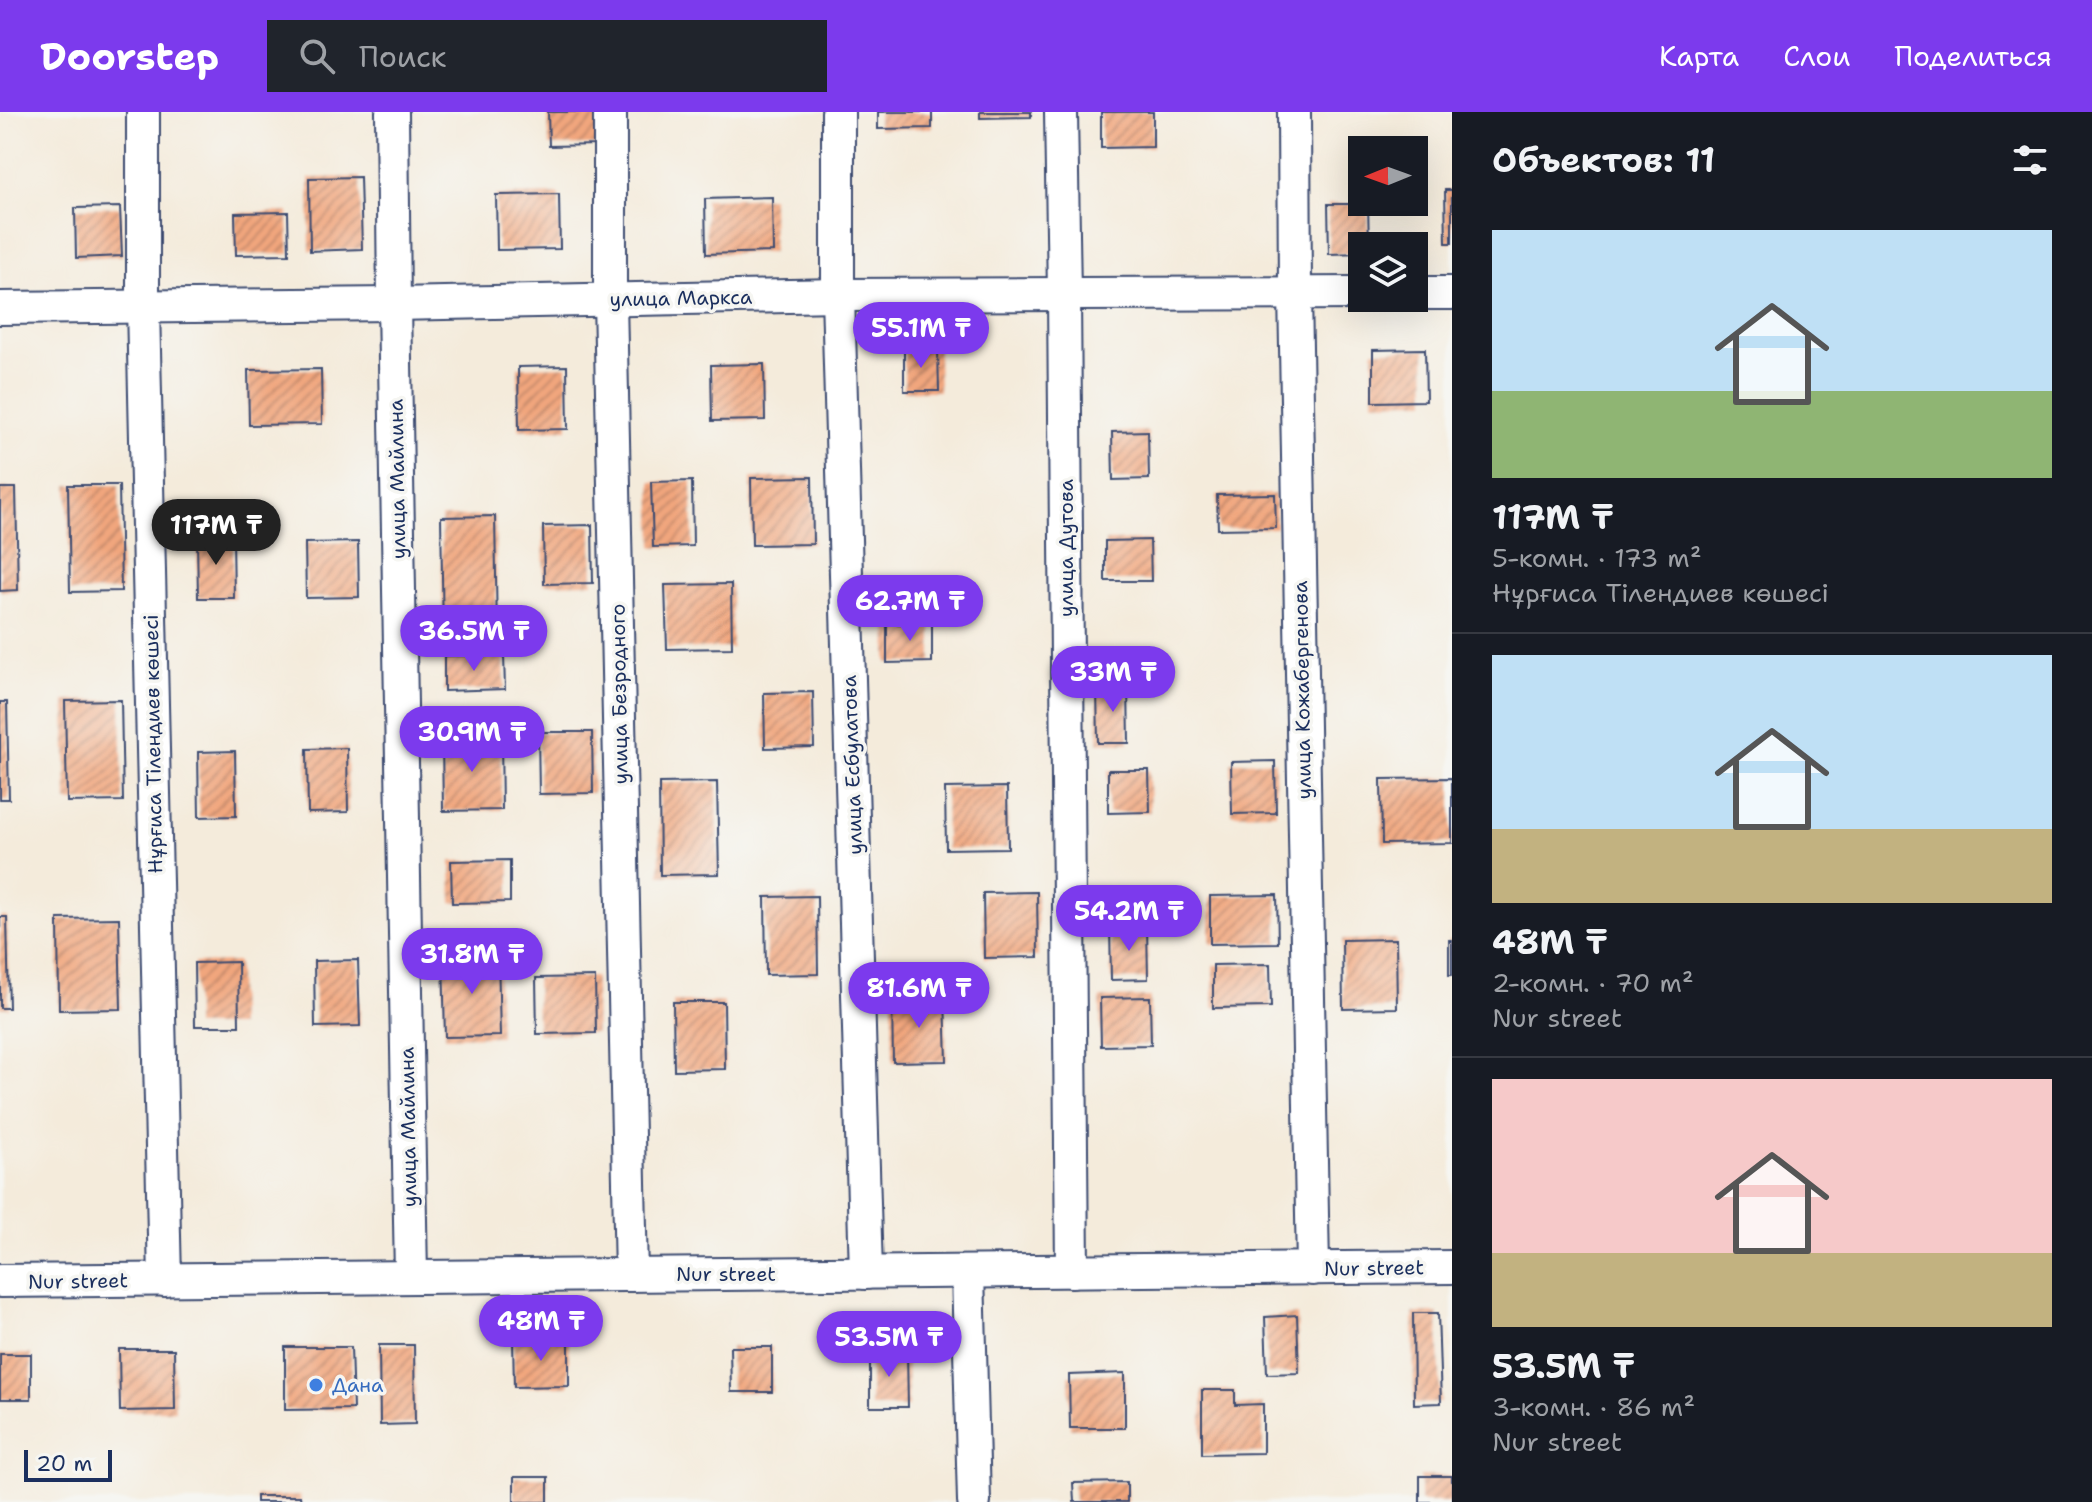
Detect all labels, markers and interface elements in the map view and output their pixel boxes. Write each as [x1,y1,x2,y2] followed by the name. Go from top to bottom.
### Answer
[267,20,827,92] search box
[40,31,219,82] text: Doorstep
[295,34,339,78] icon: search
[359,36,446,77] text: Поиск
[1659,37,1739,75] text: Карта
[1783,37,1850,75] text: Слои
[1894,37,2052,75] text: Поделиться
[1348,136,1428,216] north arrow
[1348,136,1428,312] map controls
[1492,137,1715,183] text: Объектов: 11
[2008,138,2052,182] icon: filters
[1348,232,1428,312] button: layers
[1700,282,1844,426] icon: home
[609,284,753,312] street label: улица Маркса
[847,302,995,370] pin: 55.1M ₸
[871,310,971,345] text: 55.1M ₸
[383,398,411,559] street label: улица Майлина
[1053,478,1079,617] street label: улица Дутова
[1492,494,1613,540] text: 117M ₸
[151,499,281,567] pin: 117M ₸
[170,507,262,542] text: 117M ₸
[1492,540,1702,575] text: 5-комн. · 173 m²
[836,575,984,643] pin: 62.7M ₸
[1492,575,1829,610] text: Нұрғиса Тілендиев көшесі
[1287,580,1317,799] street label: улица Кожабергенова
[855,583,965,618] text: 62.7M ₸
[604,603,634,785] street label: улица Безродного
[400,605,548,673] pin: 36.5M ₸
[418,613,530,648] text: 36.5M ₸
[138,614,168,874] street label: Нұрғиса Тілендиев көшесі
[1057,646,1169,714] pin: 33M ₸
[1069,654,1157,689] text: 33M ₸
[836,674,868,855] street label: улица Есбулатова
[398,706,546,774] pin: 30.9M ₸
[1700,707,1844,851] icon: home
[418,714,526,749] text: 30.9M ₸
[1055,885,1203,953] pin: 54.2M ₸
[1074,893,1184,928] text: 54.2M ₸
[1492,919,1607,965] text: 48M ₸
[398,928,546,996] pin: 31.8M ₸
[420,936,524,971] text: 31.8M ₸
[845,962,993,1030] pin: 81.6M ₸
[1492,965,1694,1000] text: 2-комн. · 70 m²
[866,970,972,1005] text: 81.6M ₸
[1492,1000,1622,1035] text: Nur street
[394,1046,422,1207] street label: улица Майлина
[1700,1131,1844,1275] icon: home
[1324,1254,1424,1282] street label: Nur street
[676,1261,776,1287] street label: Nur street
[28,1267,128,1295] street label: Nur street
[485,1295,597,1363] pin: 48M ₸
[497,1303,585,1338] text: 48M ₸
[815,1311,963,1379] pin: 53.5M ₸
[835,1319,943,1354] text: 53.5M ₸
[1492,1343,1634,1389] text: 53.5M ₸
[332,1372,384,1398] place label: Дана
[307,1376,325,1394] marker: Дана
[1492,1389,1695,1424] text: 3-комн. · 86 m²
[1492,1424,1622,1459] text: Nur street
[24,1446,112,1482] scale bar
[36,1449,93,1478] text: 20 m

